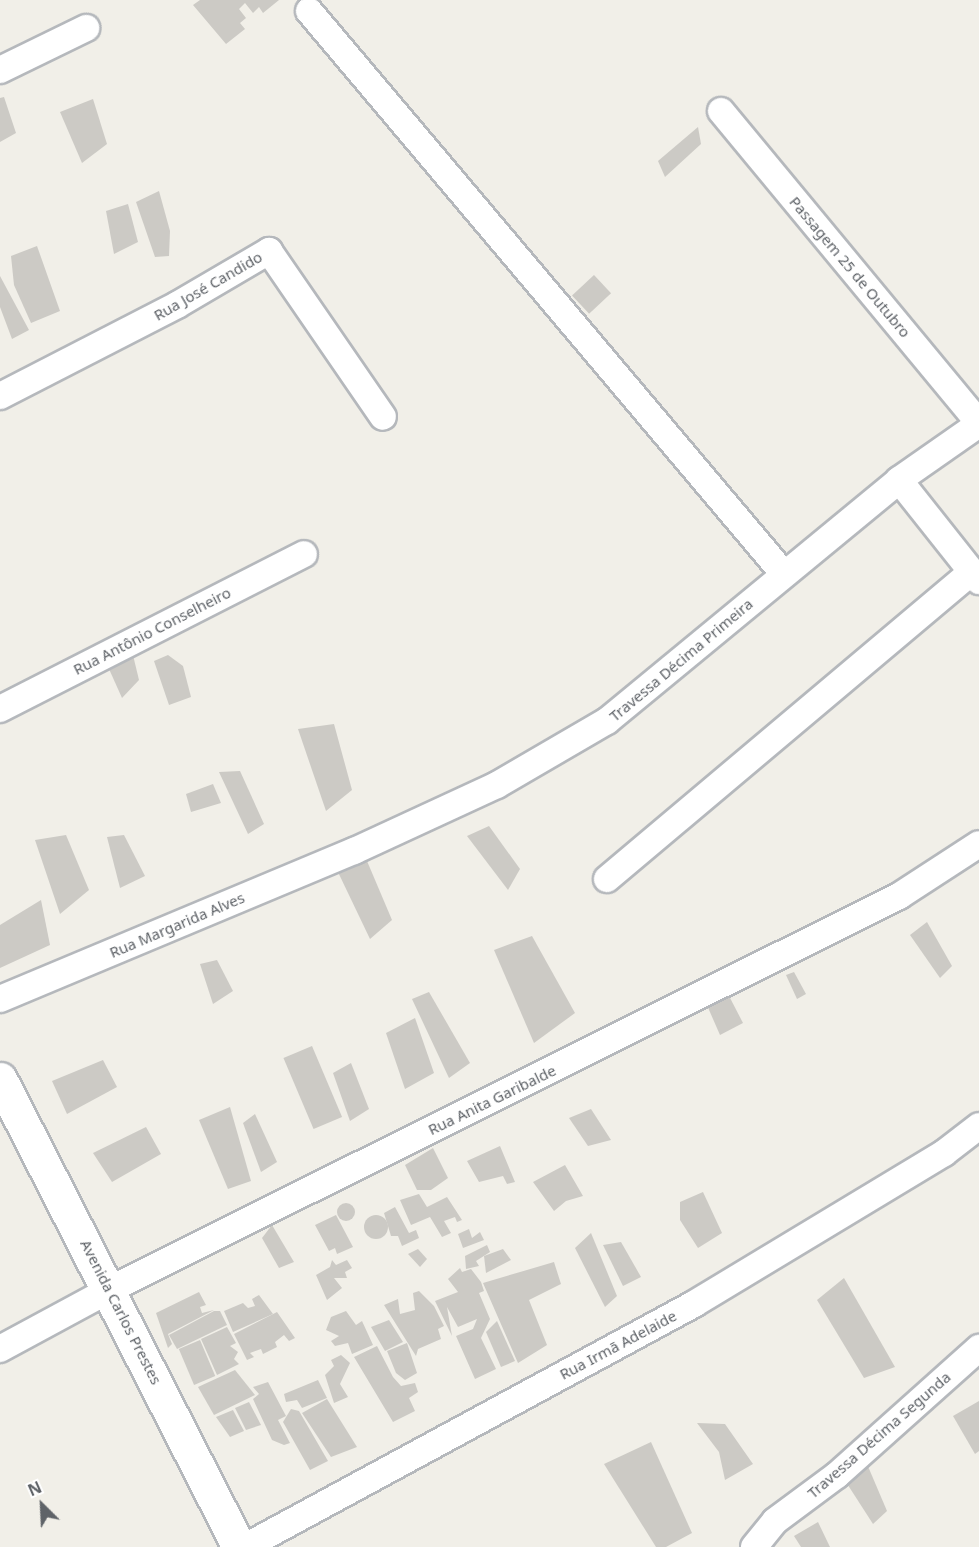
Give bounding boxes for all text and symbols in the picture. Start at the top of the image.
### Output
street label: Passagem 25 de Outubro [786,193,914,341]
street label: Rua José Candido [151,248,265,324]
street label: Rua Antônio Conselheiro [70,583,234,679]
street label: Travessa Décima Primeira [606,595,756,725]
street label: Rua Margarida Alves [107,888,247,962]
street label: Rua Anita Garibalde [425,1061,559,1139]
street label: Avenida Carlos Prestes [77,1237,165,1387]
street label: Rua Irmã Adelaide [557,1307,679,1383]
street label: Travessa Décima Segunda [804,1368,954,1502]
north arrow [12,1475,72,1535]
text: N [24,1476,45,1501]

